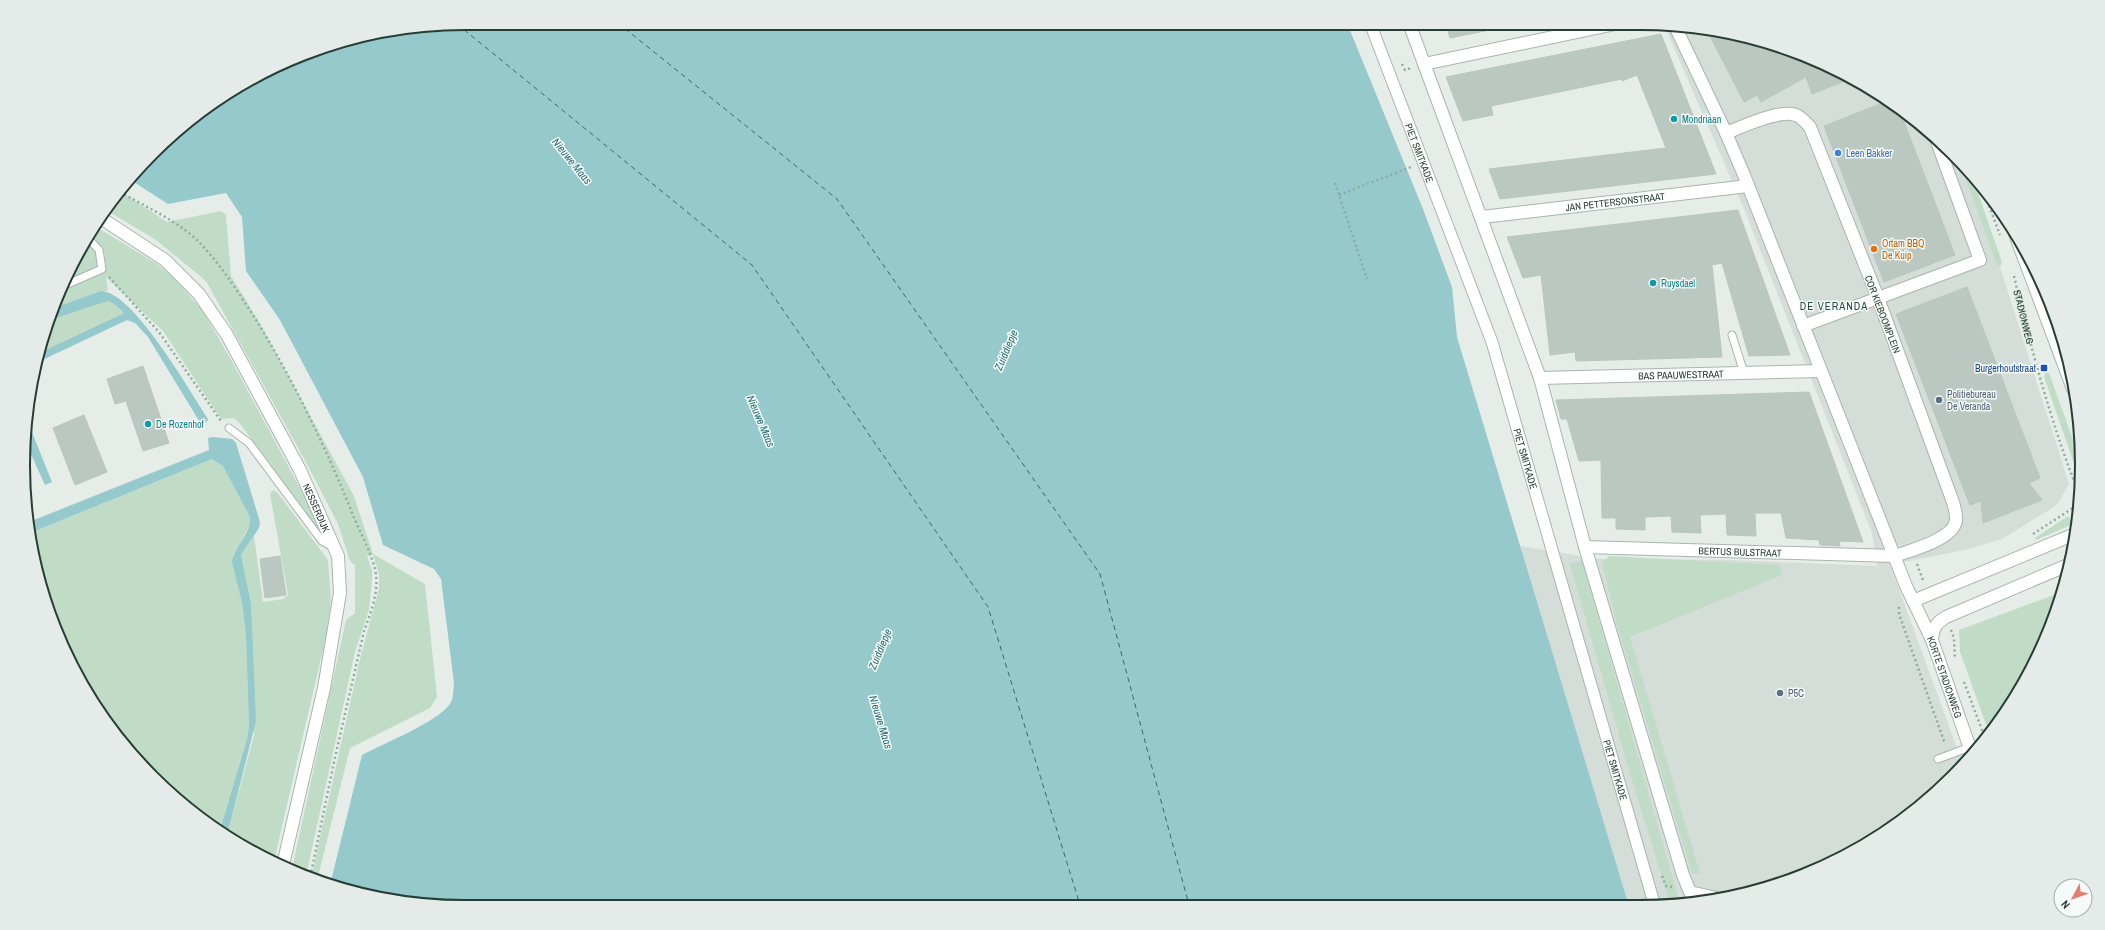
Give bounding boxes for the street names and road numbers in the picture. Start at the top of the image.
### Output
street label: PIET SMITKADE [1402,122,1436,184]
street label: JAN PETTERSONSTRAAT [1565,190,1665,214]
street label: COR KIEBOOMPLEIN [1862,273,1903,355]
street label: STADIONWEG [2010,288,2037,345]
street label: BAS PAAUWESTRAAT [1638,367,1724,383]
street label: PIET SMITKADE [1510,427,1540,491]
street label: NESSERDIJK [300,482,333,535]
street label: BERTUS BULSTRAAT [1698,544,1782,560]
street label: KORTE STADIONWEG [1924,634,1965,720]
street label: PIET SMITKADE [1600,738,1630,802]

